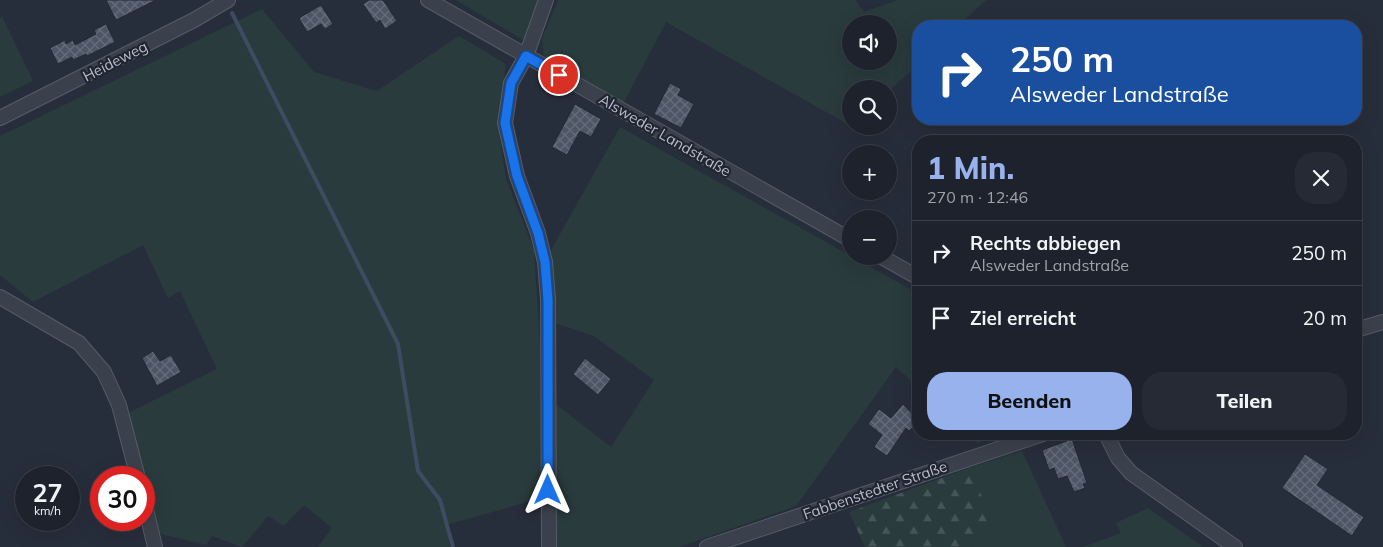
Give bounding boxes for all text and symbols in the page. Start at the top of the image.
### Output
map controls [842,15,897,265]
button: sound [842,15,897,70]
street label: Heideweg [79,37,151,85]
text: 250 m [1010,37,1114,81]
icon: right [927,40,992,105]
pin [538,54,580,96]
icon: arrive [545,61,573,89]
button: search [842,80,897,135]
text: Alsweder Landstraße [1010,80,1229,108]
street label: Alsweder Landstraße [596,89,734,181]
button: + [842,145,897,200]
text: 1 Min. [927,149,1014,187]
button: close [1295,152,1347,204]
text: 270 m · 12:46 [927,187,1028,207]
button: − [842,210,897,265]
text: Rechts abbiegen [970,231,1121,255]
icon: right [927,239,955,267]
text: 250 m [1291,241,1347,265]
text: Alsweder Landstraße [970,255,1129,275]
icon: arrive [927,304,955,332]
text: Ziel erreicht [970,306,1076,330]
text: 20 m [1303,306,1347,330]
button: Beenden [927,372,1132,430]
button: Teilen [1142,372,1347,430]
street label: Fabbenstedter Straße [800,456,950,524]
position arrow [521,463,573,515]
speed limit sign: 30 [90,466,155,531]
text: 27 [32,477,63,508]
text: km/h [34,503,61,518]

